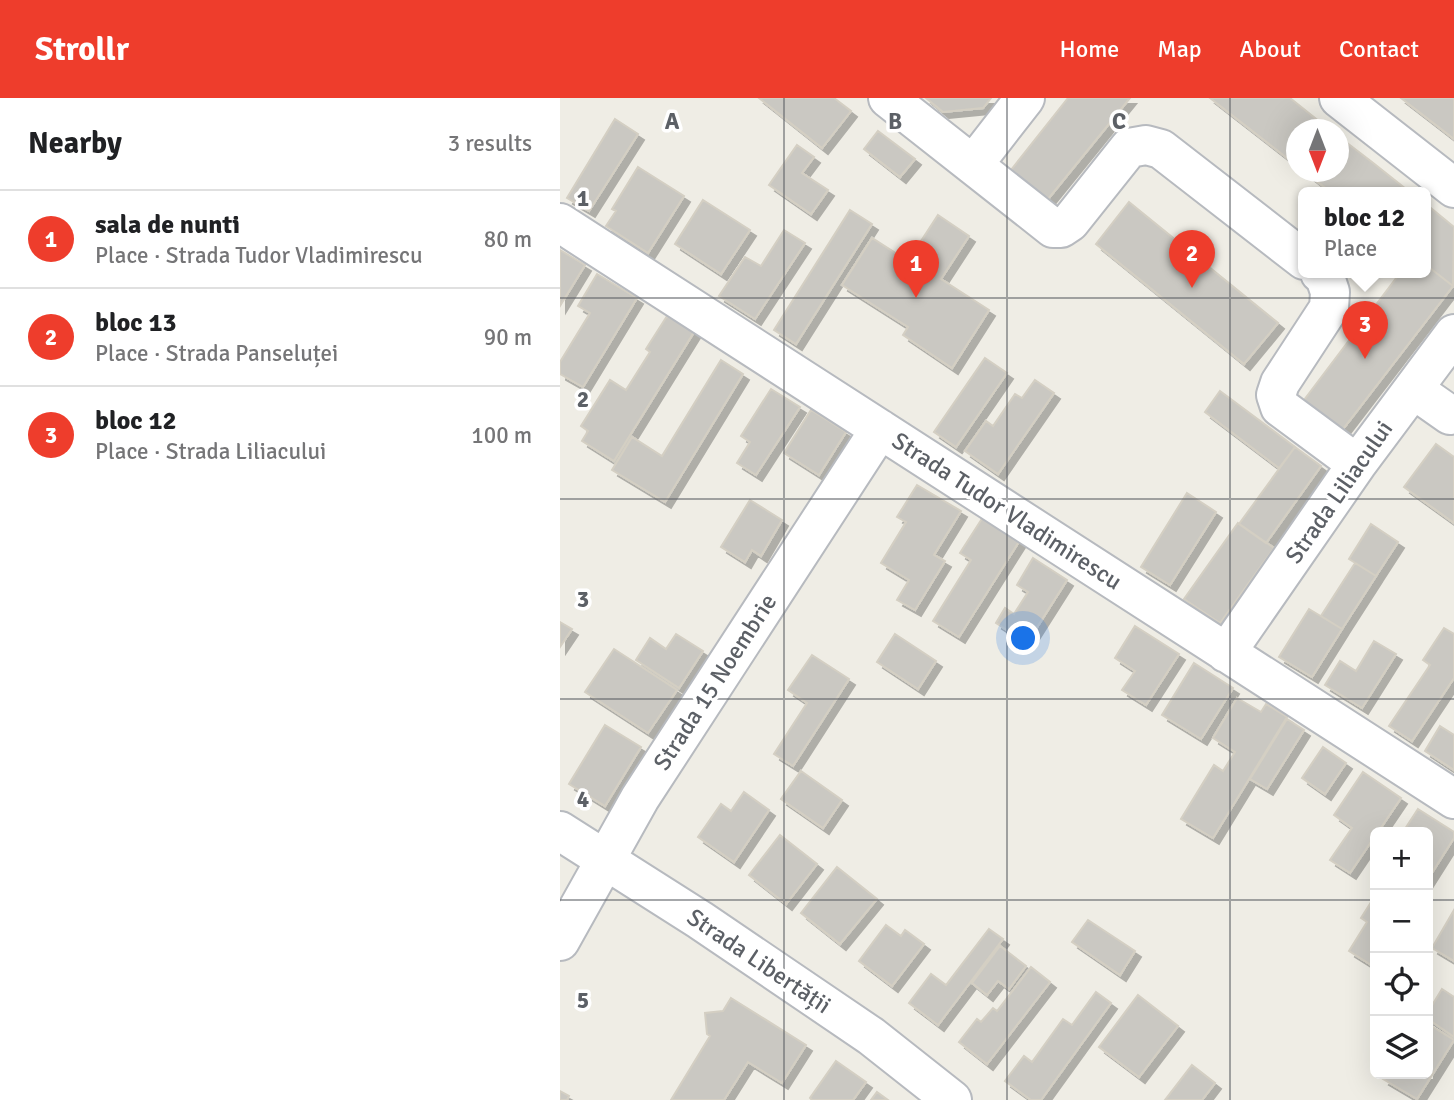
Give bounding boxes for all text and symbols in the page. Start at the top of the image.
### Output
text: Strollr [35,29,129,70]
text: Home [1059,34,1119,64]
text: Map [1157,34,1202,64]
text: About [1240,34,1301,64]
text: Contact [1339,34,1419,64]
text: A [665,107,680,136]
text: B [888,107,902,136]
text: C [1112,107,1126,136]
north arrow [1286,119,1349,182]
text: Nearby [28,125,122,162]
text: 3 results [448,129,532,158]
text: 1 [577,184,589,213]
popup [1298,187,1431,278]
text: bloc 12 [1324,202,1405,234]
text: sala de nunti [95,209,240,241]
text: 1 [45,225,57,254]
text: 80 m [484,225,532,254]
pin: 2 [1169,230,1215,288]
text: Place [1324,234,1377,263]
pin: 1 [893,240,939,298]
text: Place · Strada Tudor Vladimirescu [95,241,423,270]
pin: 3 [1342,301,1388,359]
text: bloc 13 [95,307,177,339]
text: 2 [45,323,57,352]
text: 90 m [484,323,532,352]
text: Place · Strada Panseluței [95,339,338,368]
text: 2 [577,385,589,414]
text: bloc 12 [95,405,177,437]
street label: Strada Liliacului [1279,415,1399,569]
text: 3 [45,421,57,450]
text: 100 m [471,421,532,450]
street label: Strada Tudor Vladimirescu [886,425,1128,597]
text: Place · Strada Liliacului [95,437,326,466]
text: 3 [577,585,589,614]
street label: Strada 15 Noembrie [647,588,783,776]
your location [1006,621,1040,655]
text: 4 [577,785,589,814]
map controls [1370,827,1433,1079]
button: + [1370,827,1433,890]
button: − [1370,890,1433,953]
street label: Strada Libertății [681,902,837,1020]
button: locate [1370,953,1433,1016]
text: 5 [577,986,589,1015]
button: layers [1370,1016,1433,1079]

